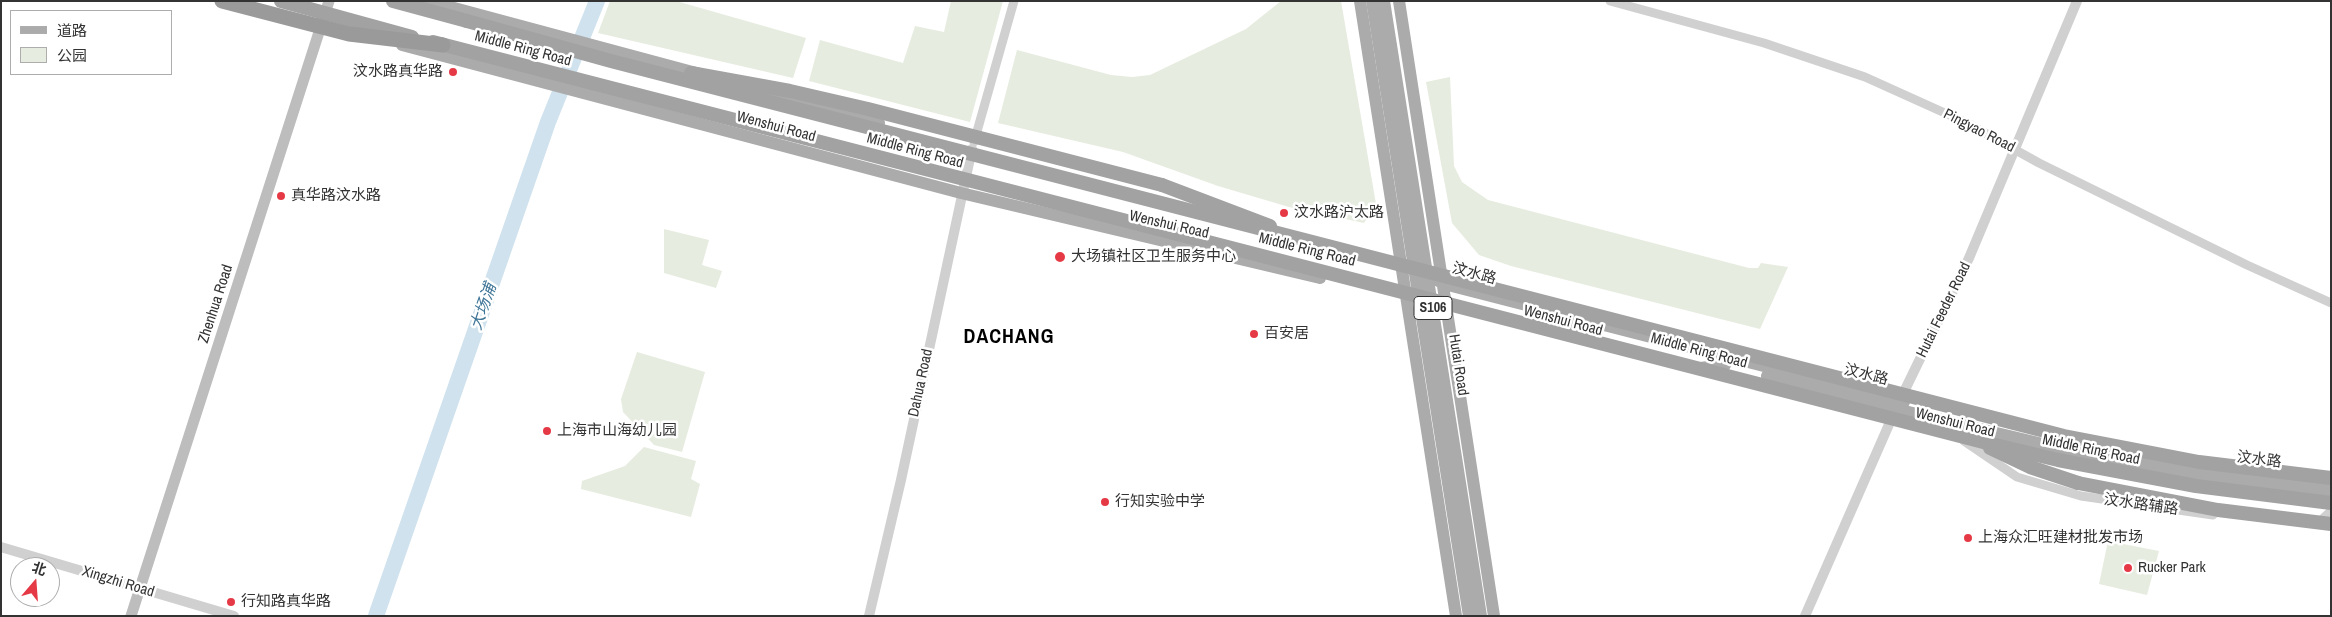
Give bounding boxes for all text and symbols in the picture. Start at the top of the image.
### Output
legend [10,10,172,75]
text: 道路 [57,20,87,41]
street label: Middle Ring Road [473,27,573,71]
text: 公园 [57,45,87,66]
place label: 汶水路真华路 [353,63,443,81]
marker: 汶水路真华路 [447,66,459,78]
street label: Pingyao Road [1940,105,2018,157]
street label: Wenshui Road [734,108,818,146]
street label: Middle Ring Road [865,129,965,173]
place label: 真华路汶水路 [291,187,381,205]
marker: 真华路汶水路 [275,190,287,202]
place label: 汶水路沪太路 [1294,204,1384,222]
street label: Wenshui Road [1127,207,1211,243]
marker: 汶水路沪太路 [1278,207,1290,219]
street label: Middle Ring Road [1257,229,1357,271]
place label: 大场镇社区卫生服务中心 [1071,248,1236,266]
marker: 大场镇社区卫生服务中心 [1053,250,1067,264]
street label: 汶水路 [1450,259,1498,289]
street label: Hutai Feeder Road [1913,259,1975,361]
street label: Zhenhua Road [195,263,237,345]
water label: 大场浦 [467,281,501,333]
road number: S106 [1414,296,1452,320]
street label: Wenshui Road [1521,302,1605,340]
place label: 百安居 [1264,325,1309,343]
district label: DACHANG [963,326,1055,350]
marker: 百安居 [1248,328,1260,340]
street label: Middle Ring Road [1649,329,1749,373]
street label: Hutai Road [1444,333,1472,397]
street label: Dahua Road [905,347,937,419]
street label: 汶水路 [1842,361,1890,389]
street label: Wenshui Road [1913,404,1997,442]
place label: 上海市山海幼儿园 [557,422,677,440]
marker: 上海市山海幼儿园 [541,425,553,437]
street label: Middle Ring Road [2041,431,2141,469]
street label: 汶水路 [2236,448,2282,472]
street label: 汶水路辅路 [2103,491,2179,519]
place label: 行知实验中学 [1115,493,1205,511]
marker: 行知实验中学 [1099,496,1111,508]
place label: 上海众汇旺建材批发市场 [1978,529,2143,547]
marker: 上海众汇旺建材批发市场 [1962,532,1974,544]
north arrow [10,557,60,607]
text: 北 [30,558,49,579]
place label: Rucker Park [2138,559,2206,577]
street label: Xingzhi Road [80,562,156,602]
marker: Rucker Park [2122,562,2134,574]
place label: 行知路真华路 [241,593,331,611]
marker: 行知路真华路 [225,596,237,608]

